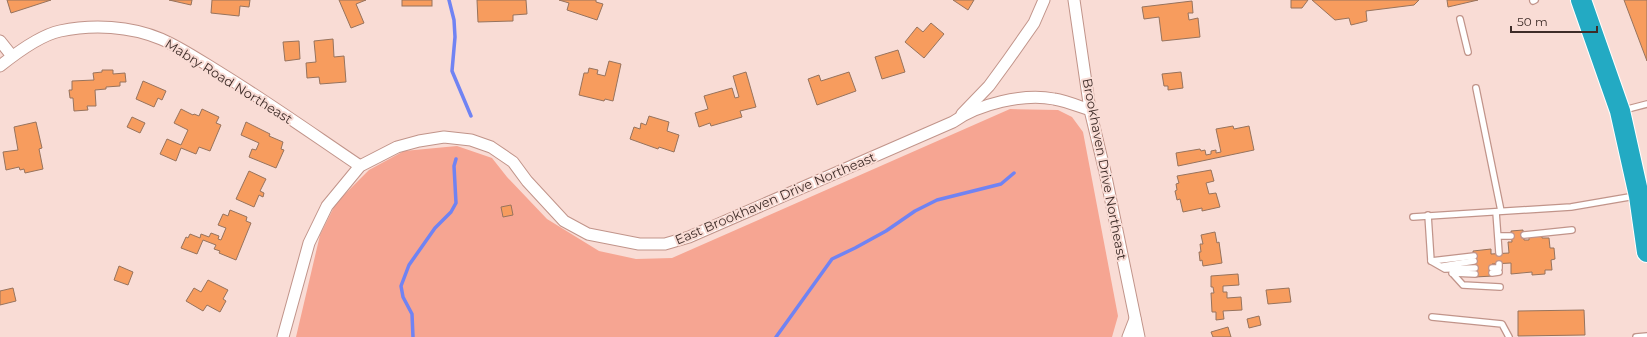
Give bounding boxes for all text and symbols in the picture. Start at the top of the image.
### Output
scale bar [1511,8,1597,34]
text: 50 m [1517,14,1548,29]
street label: Mabry Road Northeast [162,35,296,127]
street label: Brookhaven Drive Northeast [1080,77,1130,261]
street label: East Brookhaven Drive Northeast [672,148,878,248]

